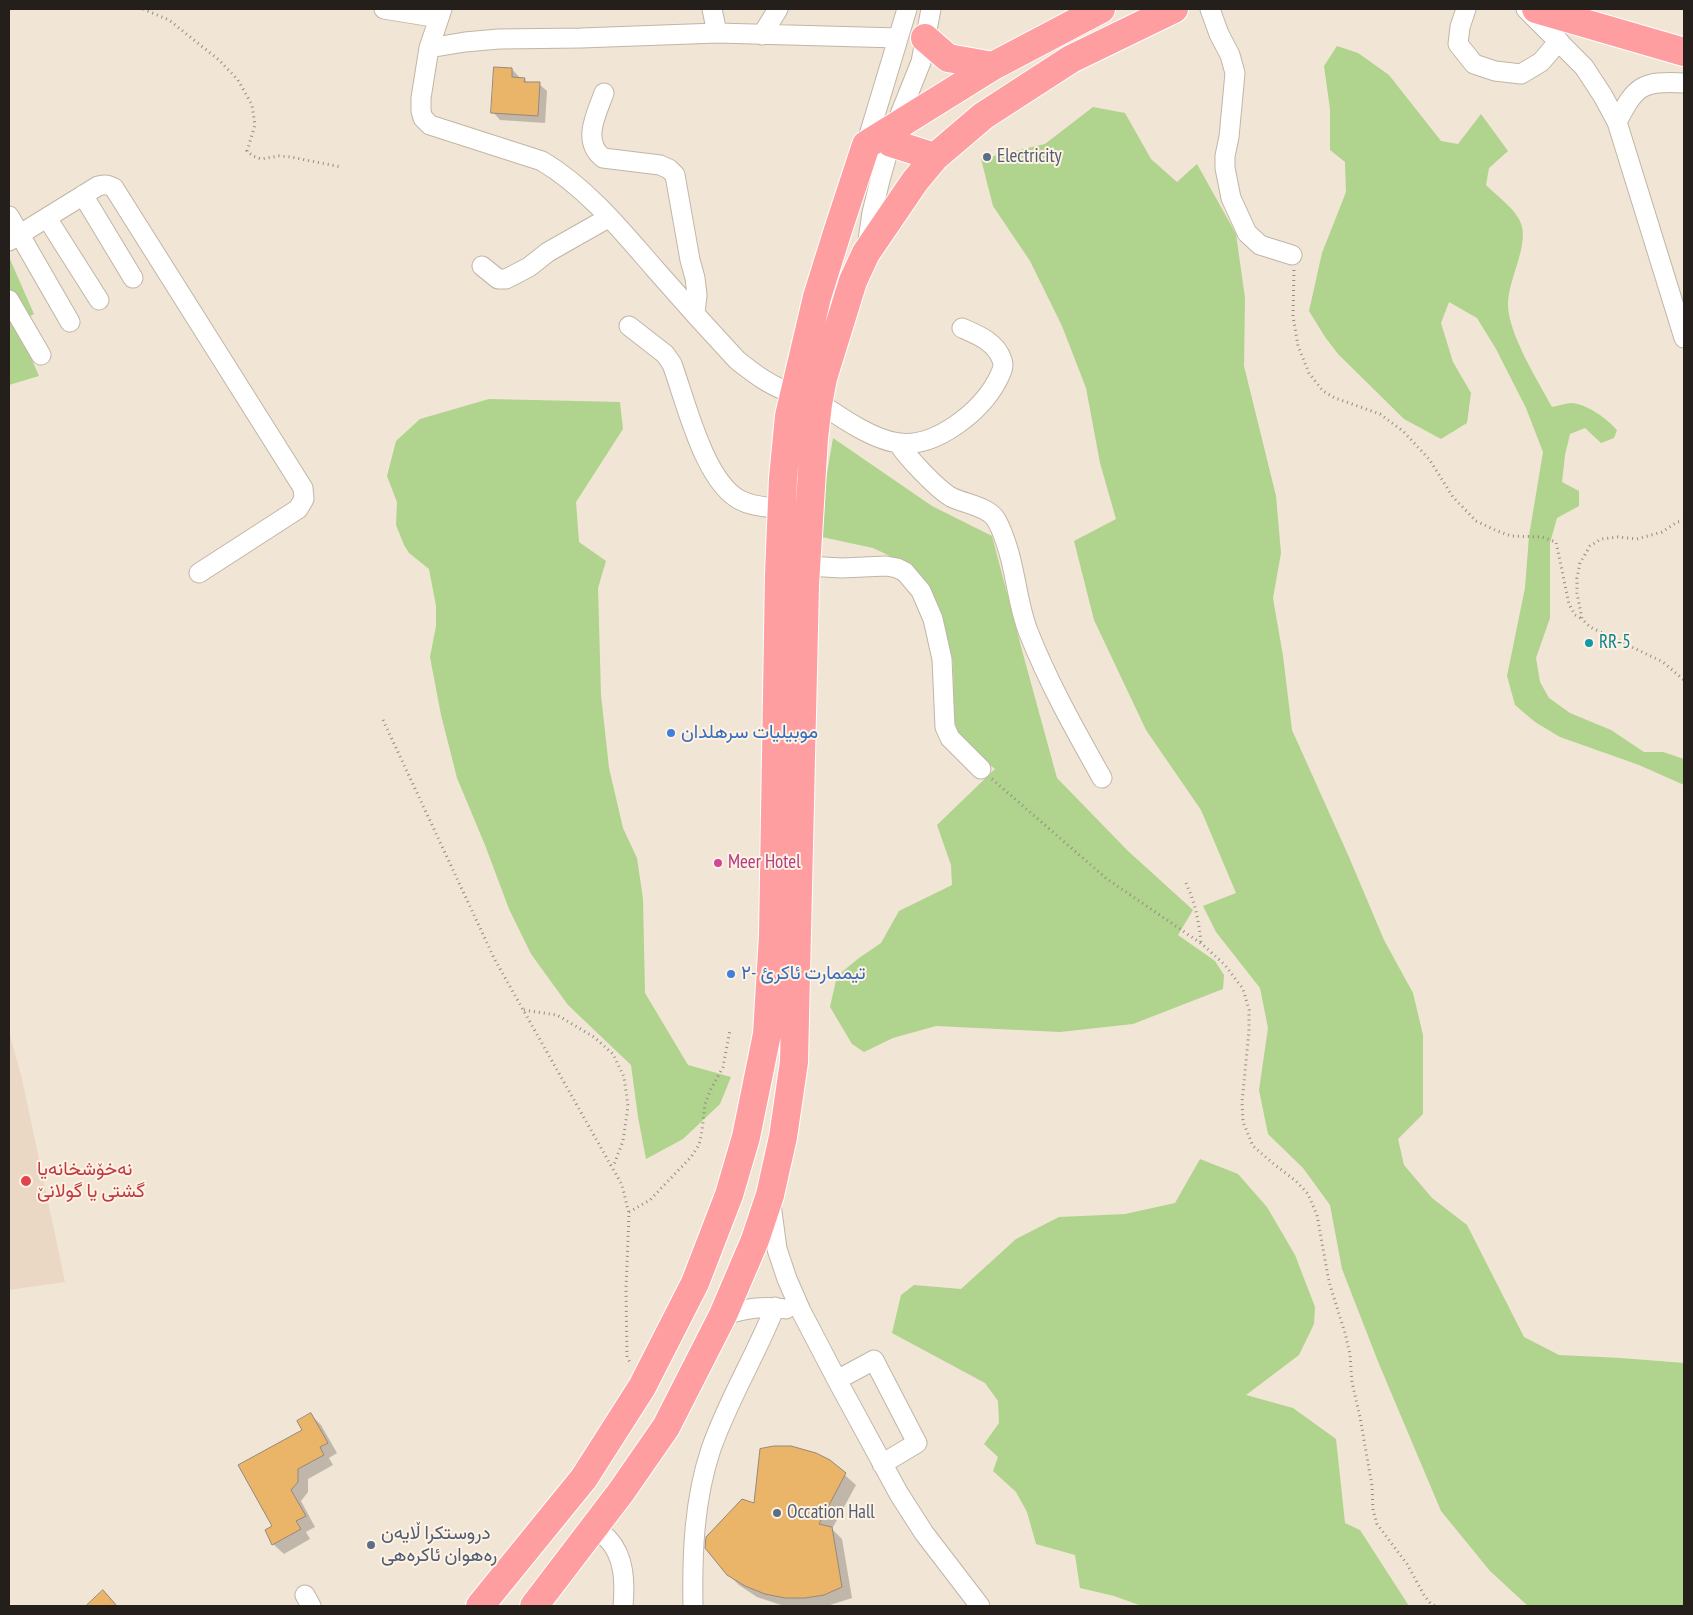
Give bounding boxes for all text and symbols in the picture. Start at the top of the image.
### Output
place label: Electricity [997,146,1062,168]
marker: Electricity [981,151,993,163]
place label: RR-5 [1599,632,1631,654]
marker: RR-5 [1583,637,1595,649]
place label: موبيليات سرهلدان [681,722,818,744]
marker: موبيليات سرهلدان [665,727,677,739]
place label: Meer Hotel [728,852,801,874]
marker: Meer Hotel [712,857,724,869]
place label: تيممارت ئاكرئ -٢ [741,963,866,985]
marker: تيممارت ئاكرئ -٢ [725,968,737,980]
place label: نەخۆشخانەیا گشتی یا گولانێ [37,1159,145,1203]
marker: نەخۆشخانەیا گشتی یا گولانێ [19,1174,33,1188]
place label: Occation Hall [787,1502,875,1524]
marker: Occation Hall [771,1507,783,1519]
place label: دروستكرا ڵایەن رەهوان ئاكرەهی [381,1523,497,1567]
marker: دروستكرا ڵایەن رەهوان ئاكرەهی [365,1539,377,1551]

